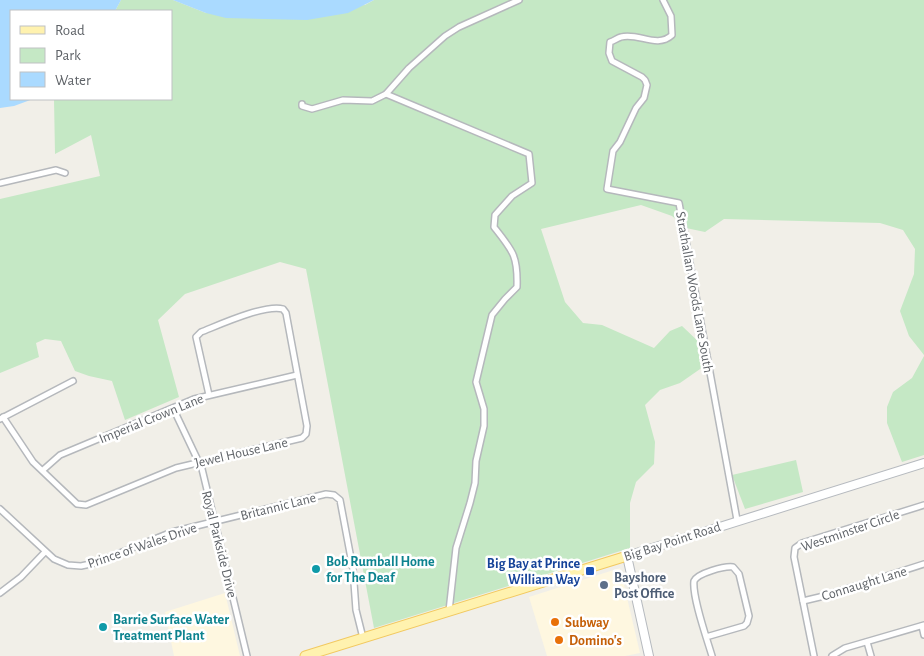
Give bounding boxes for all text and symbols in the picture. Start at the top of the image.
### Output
legend [10,10,172,100]
text: Road [55,23,85,38]
text: Park [55,48,81,63]
text: Water [55,73,91,88]
street label: Strathallan Woods Lane South [673,210,715,374]
street label: Imperial Crown Lane [97,392,206,446]
street label: Jewel House Lane [193,435,289,470]
street label: Royal Parkside Drive [199,489,239,599]
street label: Britannic Lane [239,491,317,523]
street label: Westminster Circle [799,508,901,554]
street label: Big Bay Point Road [622,520,722,564]
street label: Prince of Wales Drive [86,521,199,571]
place label: Bob Rumball Home for The Deaf [326,555,435,585]
place label: Big Bay at Prince William Way [487,557,581,587]
marker: Bob Rumball Home for The Deaf [310,563,322,575]
street label: Connaught Lane [820,564,909,604]
marker: Big Bay at Prince William Way [584,565,596,577]
place label: Bayshore Post Office [614,571,675,601]
marker: Bayshore Post Office [598,579,610,591]
place label: Barrie Surface Water Treatment Plant [113,613,229,643]
marker: Subway [549,616,561,628]
place label: Subway [565,616,610,630]
marker: Barrie Surface Water Treatment Plant [97,621,109,633]
marker: Domino's [553,634,565,646]
place label: Domino's [569,634,622,648]

